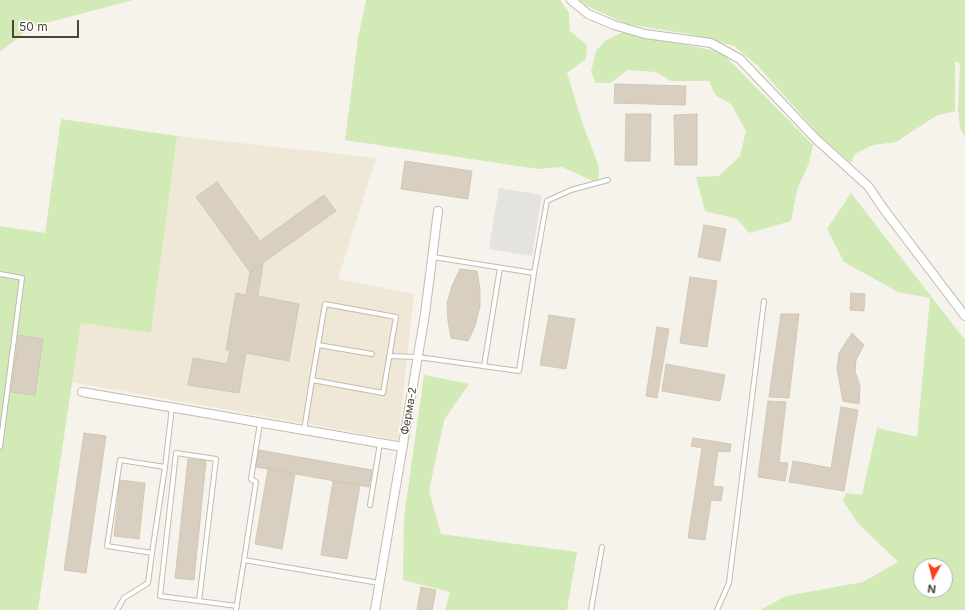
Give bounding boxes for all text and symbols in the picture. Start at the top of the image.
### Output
scale bar [14,12,81,38]
text: 50 m [19,19,48,34]
street label: Ферма-2 [398,386,420,436]
north arrow [913,558,953,598]
text: N [927,581,937,596]

